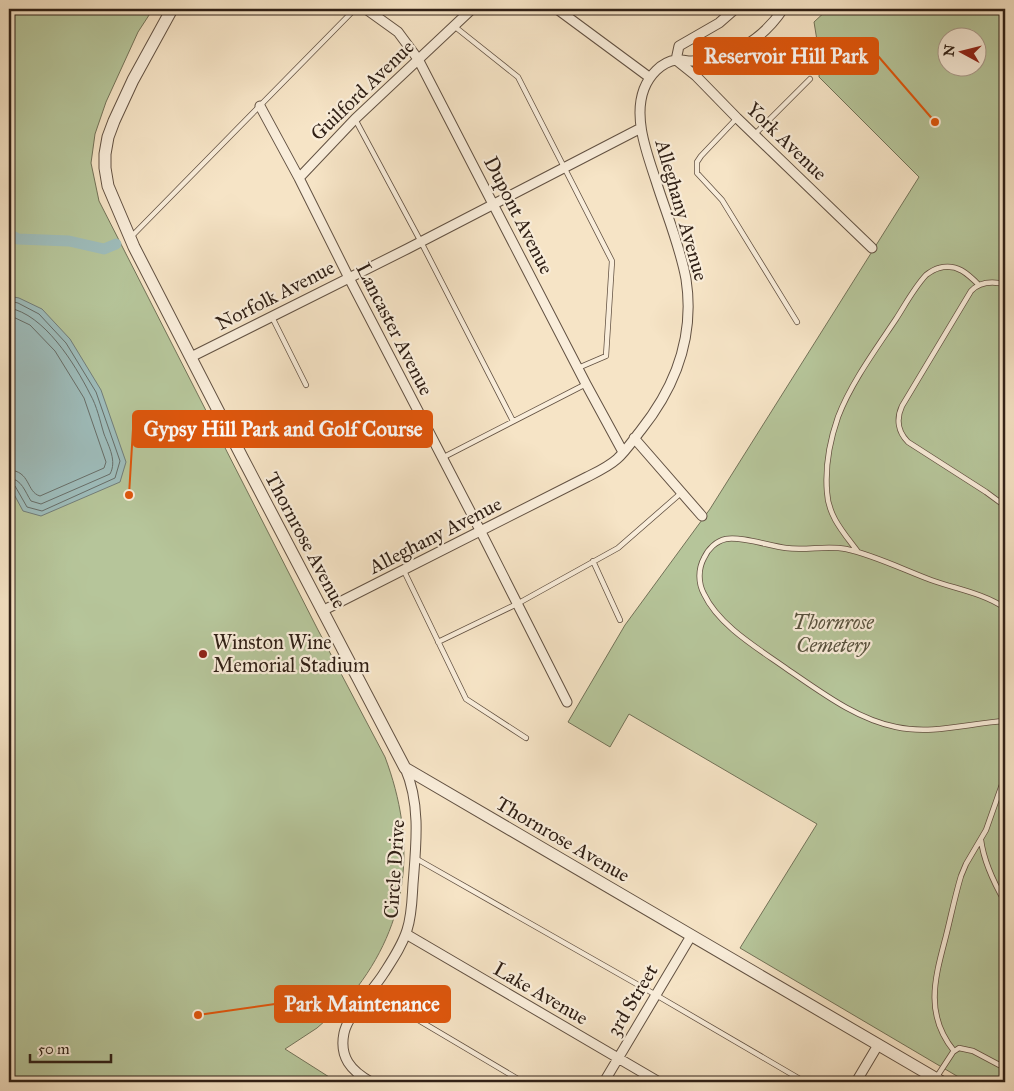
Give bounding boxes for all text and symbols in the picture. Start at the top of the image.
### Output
north arrow [936,28,986,78]
street label: Guilford Avenue [305,35,419,145]
callout: Reservoir Hill Park [694,38,878,74]
text: Reservoir Hill Park [704,43,870,69]
text: N [940,43,959,57]
street label: York Avenue [742,97,832,185]
street label: Alleghany Avenue [649,136,714,284]
street label: Dupont Avenue [479,152,559,278]
street label: Norfolk Avenue [212,255,338,335]
street label: Lancaster Avenue [351,259,439,399]
callout: Gypsy Hill Park and Golf Course [133,411,432,447]
text: Gypsy Hill Park and Golf Course [143,416,423,442]
street label: Thornrose Avenue [260,468,352,612]
street label: Alleghany Avenue [364,491,506,580]
park label: Thornrose Cemetery [792,610,874,657]
place label: Winston Wine Memorial Stadium [213,630,370,677]
marker: Winston Wine Memorial Stadium [197,648,209,660]
street label: Thornrose Avenue [492,791,634,887]
street label: Circle Drive [379,819,409,919]
street label: Lake Avenue [490,956,592,1030]
street label: 3rd Street [601,960,663,1040]
callout: Park Maintenance [275,986,450,1022]
text: Park Maintenance [284,991,440,1017]
scale bar [30,1031,111,1063]
text: 50 m [38,1040,70,1058]

